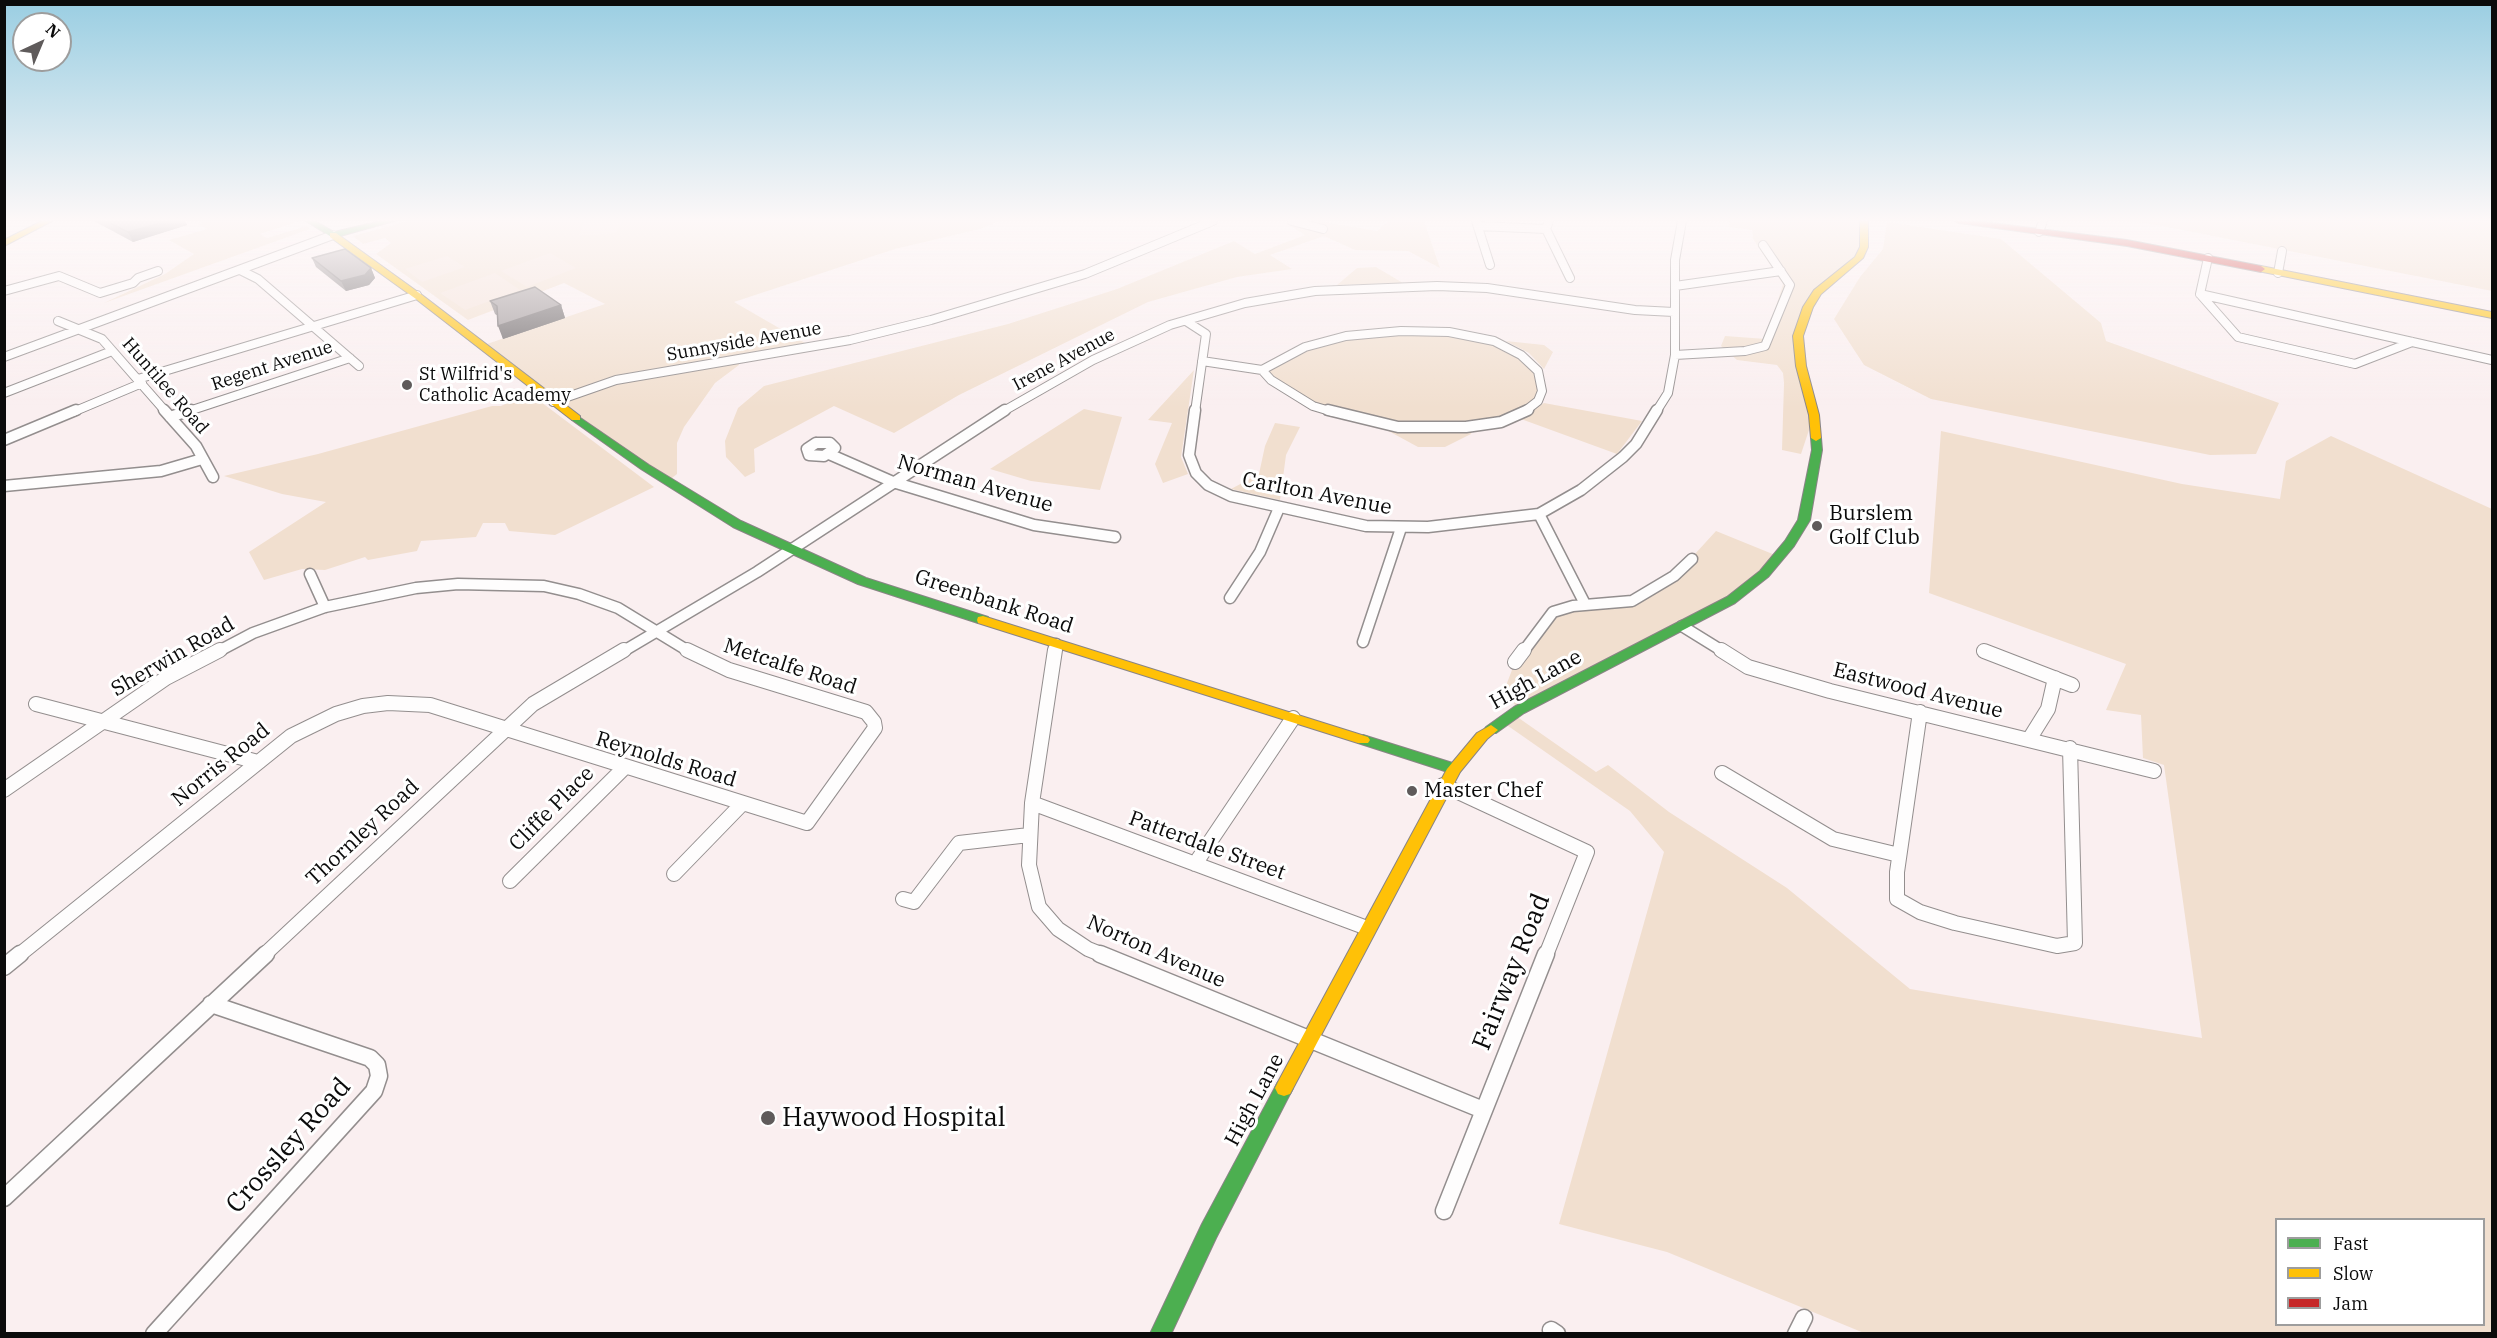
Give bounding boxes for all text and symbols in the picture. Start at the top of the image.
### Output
north arrow [12,12,72,72]
text: N [42,19,65,42]
street label: Sunnyside Avenue [665,318,823,366]
street label: Irene Avenue [1009,324,1119,396]
street label: Huntilee Road [117,333,213,439]
street label: Regent Avenue [209,336,335,396]
place label: St Wilfrid's Catholic Academy [419,364,571,406]
marker: St Wilfrid's Catholic Academy [400,378,414,392]
street label: Norman Avenue [894,450,1056,518]
street label: Carlton Avenue [1240,467,1394,521]
place label: Burslem Golf Club [1829,501,1920,551]
marker: Burslem Golf Club [1810,519,1824,533]
street label: Greenbank Road [912,564,1076,640]
street label: Sherwin Road [107,612,239,702]
street label: Metcalfe Road [720,634,860,700]
street label: High Lane [1486,644,1586,716]
street label: Eastwood Avenue [1830,658,2006,724]
street label: Norris Road [167,718,275,812]
street label: Reynolds Road [593,727,739,793]
street label: Cliffe Place [504,761,600,857]
street label: Thornley Road [301,774,425,892]
place label: Master Chef [1424,778,1542,804]
marker: Master Chef [1405,784,1419,798]
street label: Patterdale Street [1125,806,1289,886]
street label: Fairway Road [1466,889,1558,1055]
street label: Norton Avenue [1083,910,1229,994]
street label: High Lane [1220,1049,1290,1151]
street label: Crossley Road [220,1072,358,1220]
place label: Haywood Hospital [782,1102,1006,1134]
marker: Haywood Hospital [759,1109,777,1127]
legend [2275,1218,2485,1326]
text: Fast [2333,1232,2368,1255]
text: Slow [2333,1262,2373,1285]
text: Jam [2333,1292,2368,1315]

